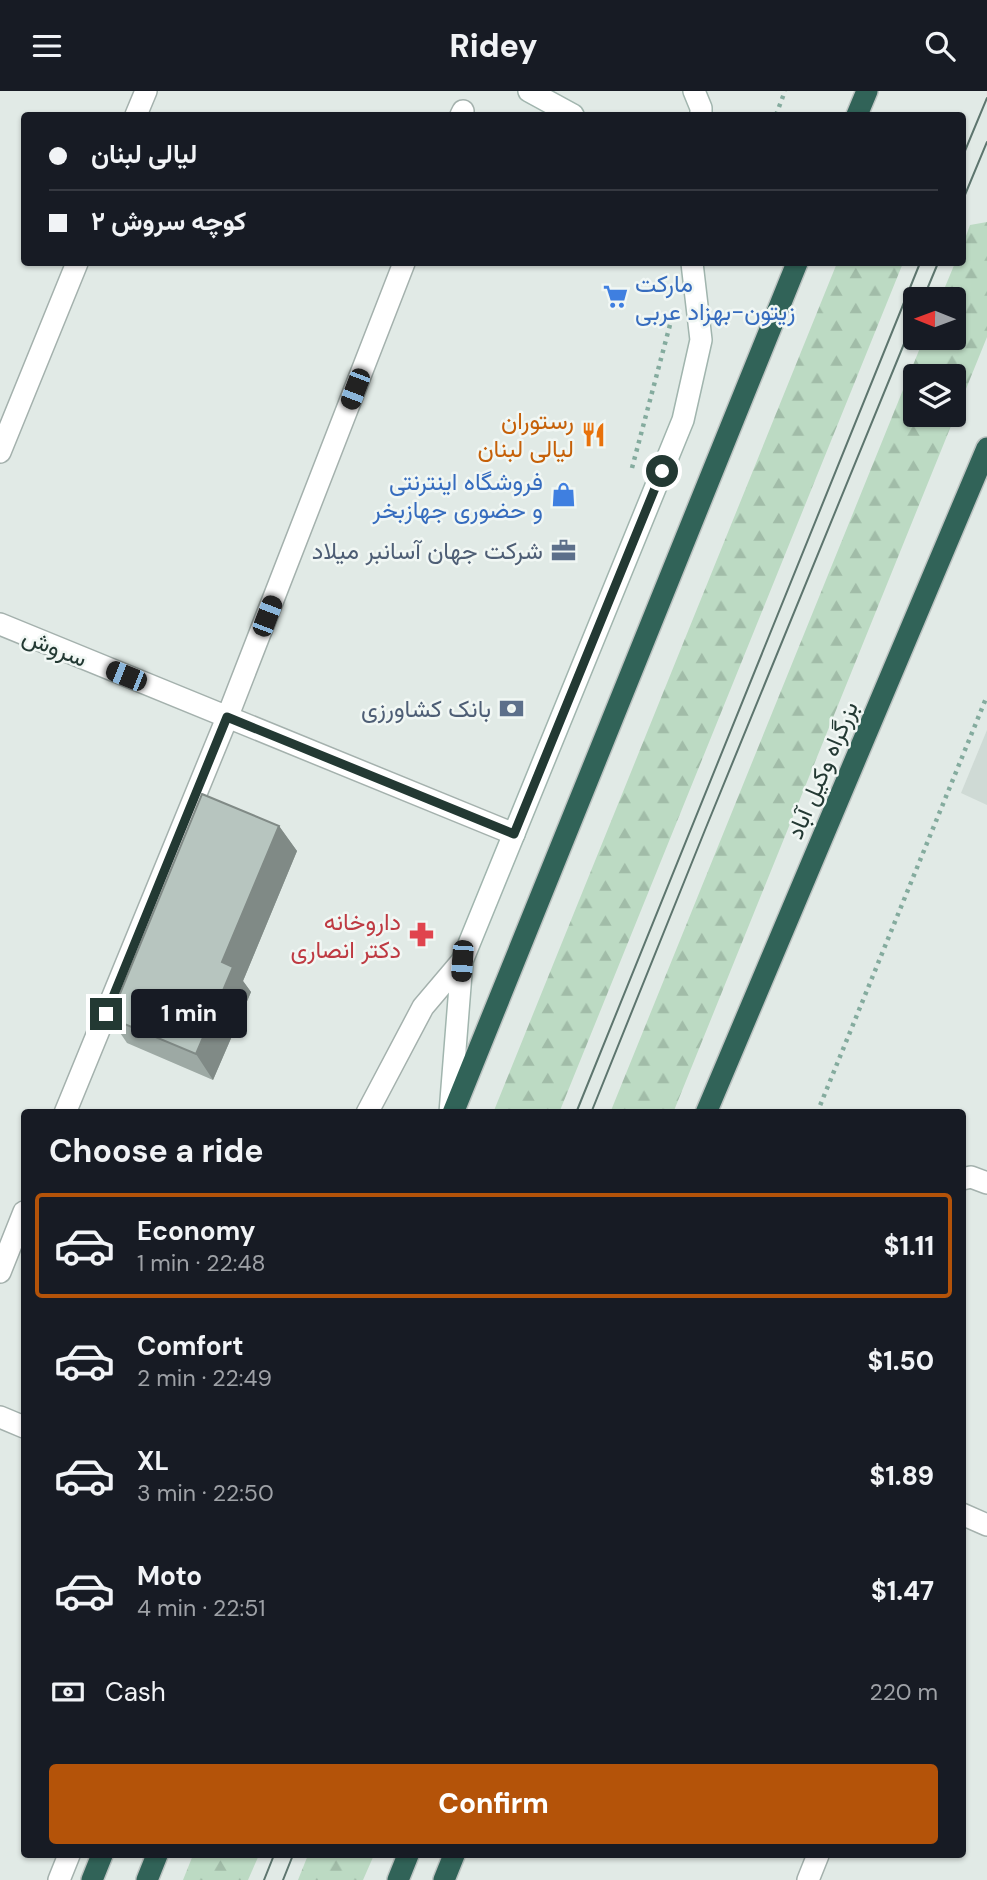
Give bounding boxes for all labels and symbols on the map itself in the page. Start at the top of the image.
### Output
place label: مارکت زیتون-بهزاد عربی [635,268,795,327]
supermarket icon: مارکت زیتون-بهزاد عربی [601,283,629,311]
north arrow [903,287,966,350]
car [338,366,373,412]
place label: رستوران لیالی لبنان [477,405,574,464]
restaurant icon: رستوران لیالی لبنان [580,420,608,448]
route start [646,455,678,487]
place label: فروشگاه اینترنتی و حضوری جهازبخر [371,466,543,525]
shop icon: فروشگاه اینترنتی و حضوری جهازبخر [549,481,577,509]
place label: شرکت جهان آسانبر میلاد [312,535,543,566]
office icon: شرکت جهان آسانبر میلاد [549,536,577,564]
car [250,593,285,639]
street label: سروش [18,620,92,674]
car [103,658,150,694]
place label: بانک کشاورزی [361,693,491,724]
bank icon: بانک کشاورزی [497,694,525,722]
street label: بزرگراه وکیل آباد [779,696,865,844]
place label: داروخانه دکتر انصاری [290,906,401,965]
pharmacy icon: داروخانه دکتر انصاری [407,921,435,949]
car [451,939,474,983]
callout: 1 min [130,989,246,1039]
route end [90,998,122,1030]

